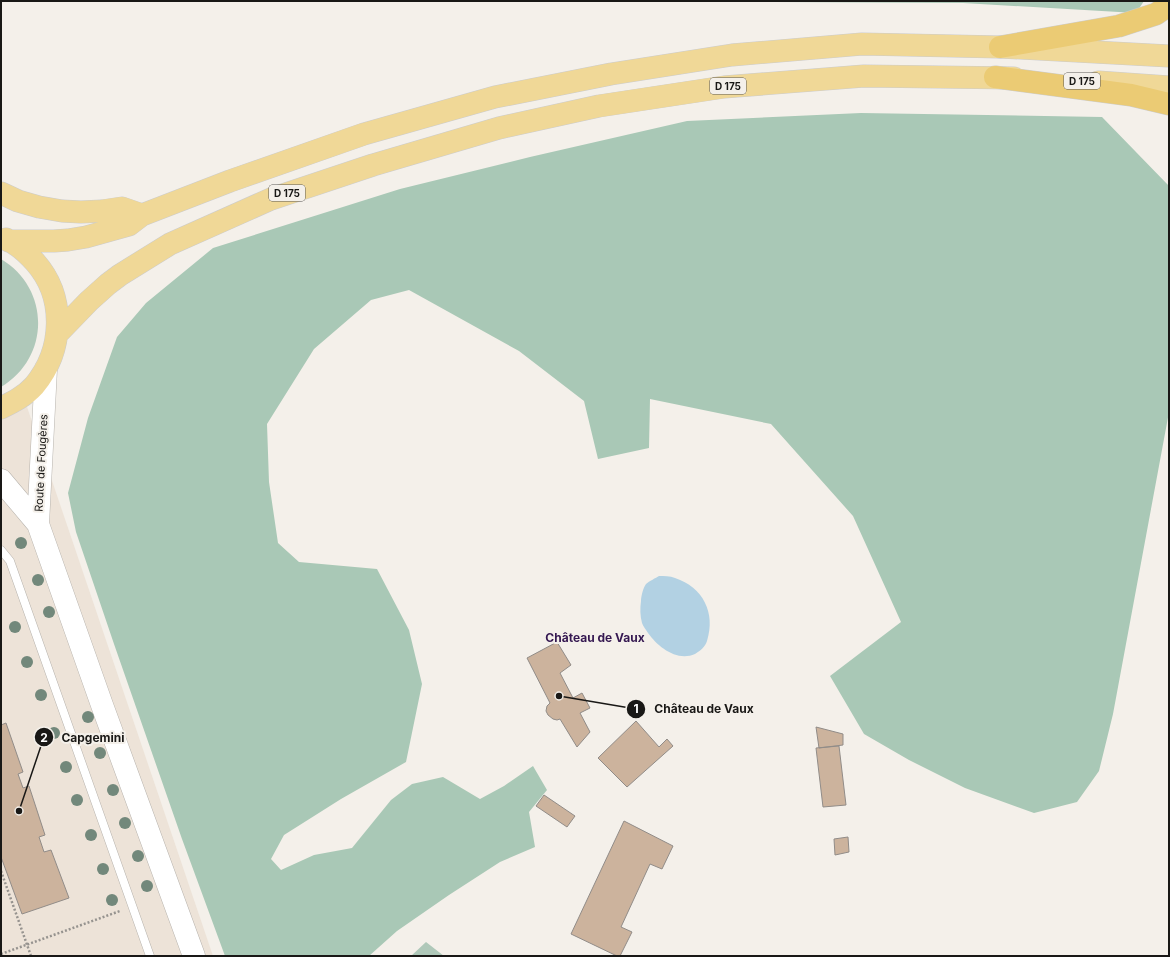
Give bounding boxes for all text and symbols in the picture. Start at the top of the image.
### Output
road number: D 175 [1064,73,1100,89]
road number: D 175 [710,78,746,94]
road number: D 175 [269,185,305,201]
street label: Route de Fougères [31,414,51,512]
district label: Château de Vaux [545,630,645,645]
callout: Château de Vaux [626,697,762,721]
text: 1 [633,701,639,716]
text: Château de Vaux [654,701,754,716]
callout: Capgemini [34,725,133,749]
text: 2 [40,730,48,745]
text: Capgemini [61,730,125,745]

